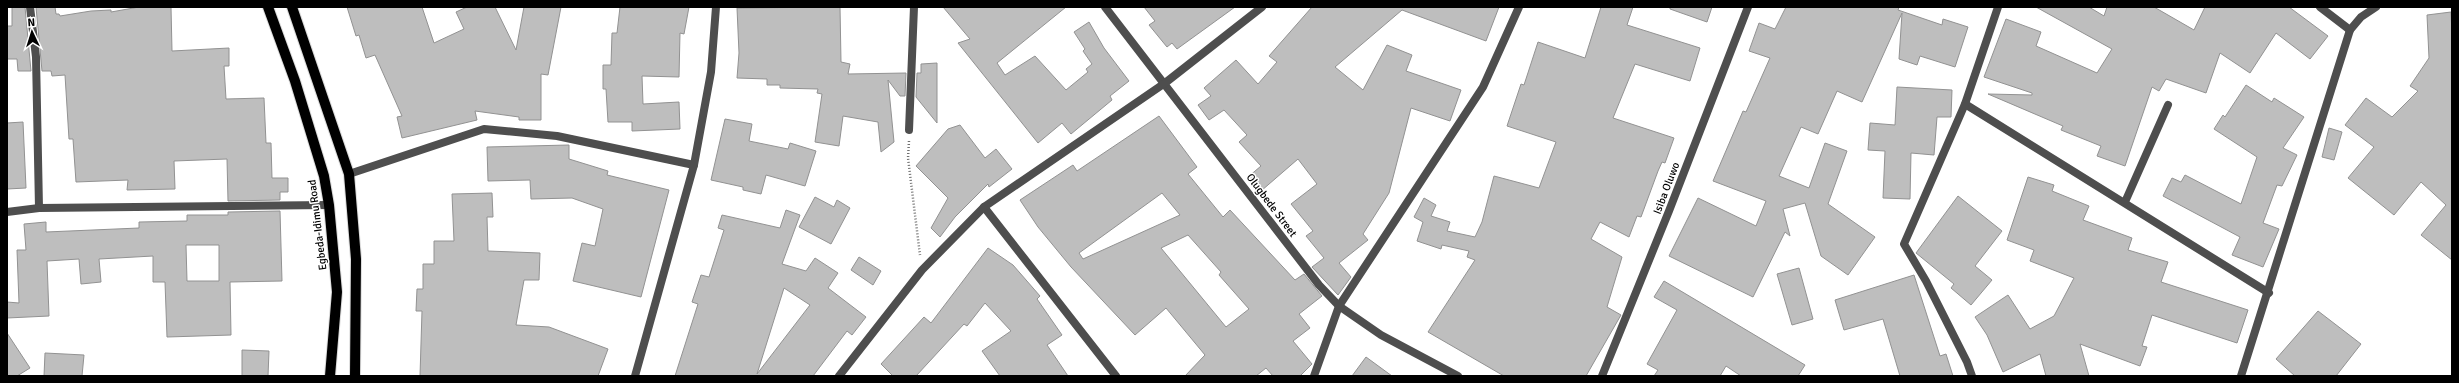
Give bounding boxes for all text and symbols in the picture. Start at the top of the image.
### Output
north arrow [12,12,52,52]
text: N [27,16,36,29]
street label: Isiba Oluwo [1651,160,1682,216]
street label: Olugbede Street [1244,171,1300,240]
street label: Egbeda-Idimu Road [305,179,330,271]

